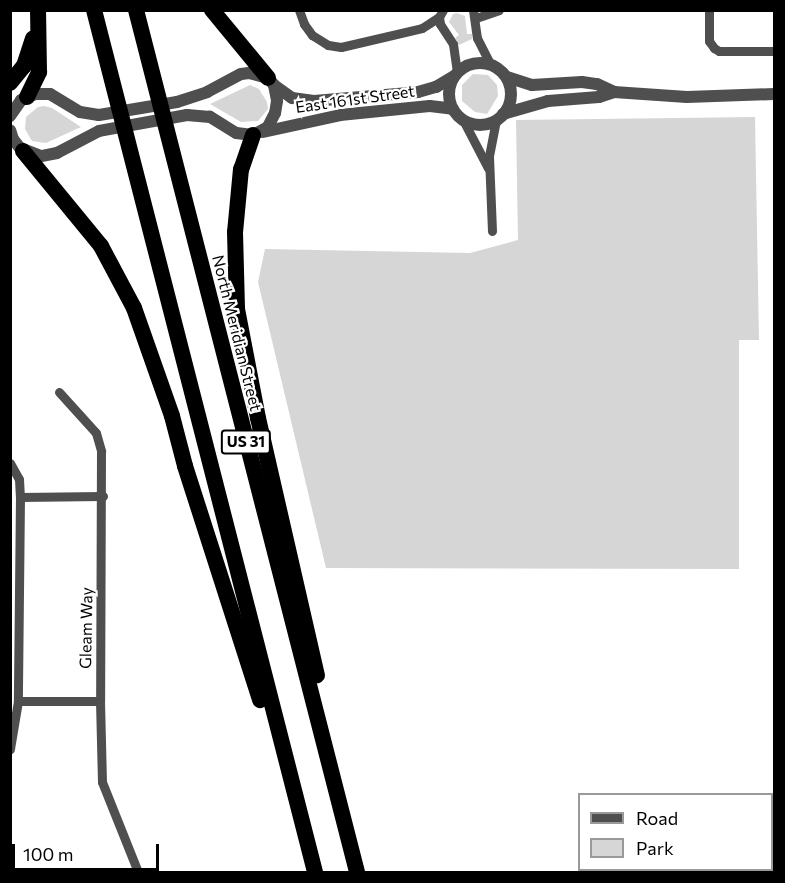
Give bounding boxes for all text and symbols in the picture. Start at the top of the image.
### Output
street label: East 161st Street [294,81,416,117]
street label: North Meridian Street [208,253,266,413]
road number: US 31 [220,430,272,454]
street label: Gleam Way [76,587,96,669]
legend [578,793,773,871]
text: Road [636,807,678,829]
scale bar [15,832,162,870]
text: Park [636,837,674,859]
text: 100 m [23,843,73,865]

